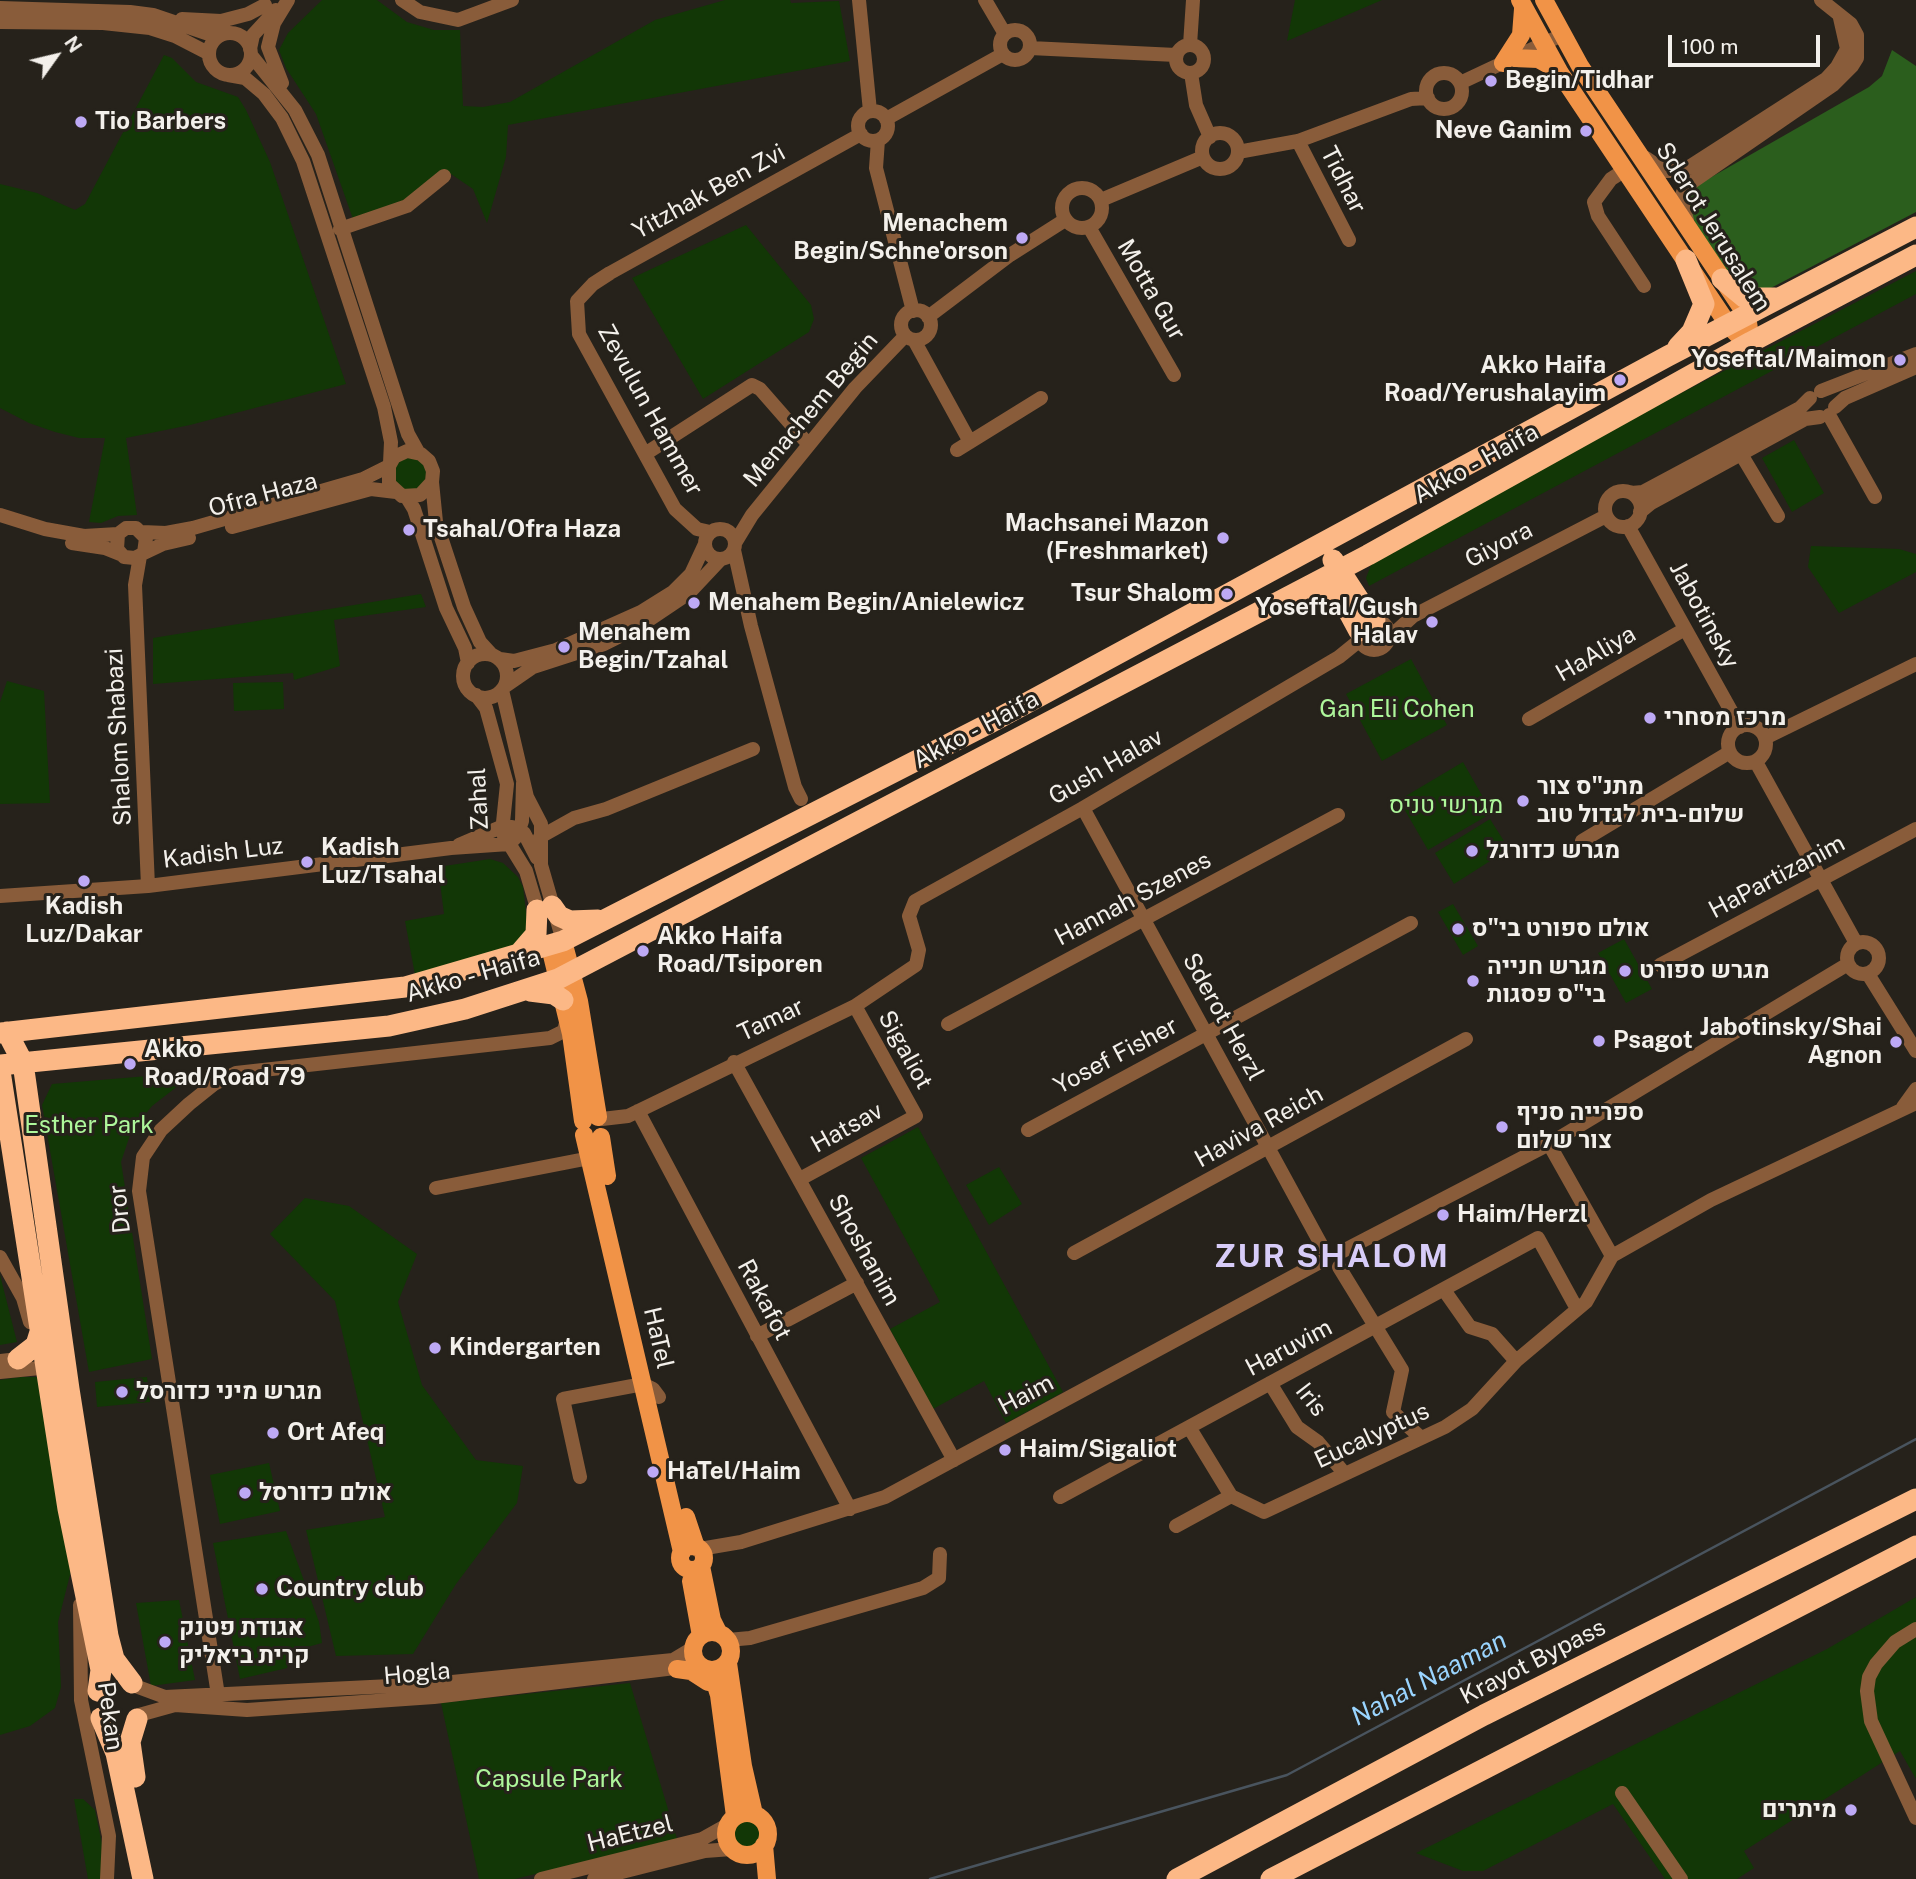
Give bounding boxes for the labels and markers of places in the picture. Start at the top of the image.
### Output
place label: Begin/Tidhar [1505,67,1654,95]
marker: Begin/Tidhar [1483,73,1499,89]
place label: Tio Barbers [95,108,226,136]
marker: Tio Barbers [73,114,89,130]
place label: Neve Ganim [1435,117,1572,145]
marker: Neve Ganim [1578,123,1594,139]
place label: Menachem Begin/Schne'orson [793,210,1008,266]
marker: Menachem Begin/Schne'orson [1014,230,1030,246]
place label: Yoseftal/Maimon [1691,346,1886,374]
place label: Akko Haifa Road/Yerushalayim [1384,352,1606,408]
marker: Yoseftal/Maimon [1892,352,1908,368]
marker: Akko Haifa Road/Yerushalayim [1612,372,1628,388]
place label: Machsanei Mazon (Freshmarket) [1005,510,1209,566]
place label: Tsahal/Ofra Haza [423,516,621,544]
marker: Tsahal/Ofra Haza [401,522,417,538]
marker: Machsanei Mazon (Freshmarket) [1215,530,1231,546]
place label: Tsur Shalom [1071,580,1213,608]
marker: Tsur Shalom [1219,586,1235,602]
place label: Menahem Begin/Anielewicz [708,589,1024,617]
place label: Yoseftal/Gush Halav [1255,594,1418,650]
marker: Menahem Begin/Anielewicz [686,595,702,611]
marker: Yoseftal/Gush Halav [1424,614,1440,630]
place label: Menahem Begin/Tzahal [578,619,728,675]
marker: Menahem Begin/Tzahal [556,639,572,655]
place label: מרכז מסחרי [1664,704,1786,732]
marker: מרכז מסחרי [1642,710,1658,726]
place label: מתנ"ס צור שלום-בית לגדול טוב [1537,773,1744,829]
marker: מתנ"ס צור שלום-בית לגדול טוב [1515,793,1531,809]
place label: Kadish Luz/Tsahal [321,834,445,890]
place label: מגרש כדורגל [1486,837,1620,865]
marker: מגרש כדורגל [1464,843,1480,859]
marker: Kadish Luz/Tsahal [299,854,315,870]
marker: Kadish Luz/Dakar [76,873,92,889]
place label: Kadish Luz/Dakar [25,893,143,949]
place label: אולם ספורט בי"ס [1472,915,1650,943]
marker: אולם ספורט בי"ס [1450,921,1466,937]
place label: Akko Haifa Road/Tsiporen [657,923,823,979]
marker: Akko Haifa Road/Tsiporen [635,943,651,959]
place label: מגרש חנייה בי"ס פסגות [1487,953,1607,1009]
place label: מגרש ספורט [1639,957,1770,985]
marker: מגרש ספורט [1617,963,1633,979]
marker: מגרש חנייה בי"ס פסגות [1465,973,1481,989]
place label: Jabotinsky/Shai Agnon [1700,1014,1882,1070]
place label: Psagot [1613,1027,1693,1055]
marker: Psagot [1591,1033,1607,1049]
marker: Jabotinsky/Shai Agnon [1888,1034,1904,1050]
place label: Akko Road/Road 79 [144,1036,306,1092]
marker: Akko Road/Road 79 [122,1056,138,1072]
place label: ספרייה סניף צור שלום [1516,1099,1644,1155]
marker: ספרייה סניף צור שלום [1494,1119,1510,1135]
place label: Haim/Herzl [1457,1201,1588,1229]
marker: Haim/Herzl [1435,1207,1451,1223]
place label: Kindergarten [449,1334,601,1362]
marker: Kindergarten [427,1340,443,1356]
place label: מגרש מיני כדורסל [136,1378,322,1406]
marker: מגרש מיני כדורסל [114,1384,130,1400]
place label: Ort Afeq [287,1419,384,1447]
marker: Ort Afeq [265,1425,281,1441]
place label: Haim/Sigaliot [1019,1436,1177,1464]
marker: Haim/Sigaliot [997,1442,1013,1458]
place label: HaTel/Haim [667,1458,801,1486]
marker: HaTel/Haim [645,1464,661,1480]
place label: אולם כדורסל [259,1479,392,1507]
marker: אולם כדורסל [237,1485,253,1501]
place label: Country club [276,1575,424,1603]
marker: Country club [254,1581,270,1597]
place label: אגודת פטנק קרית ביאליק [179,1614,310,1670]
marker: אגודת פטנק קרית ביאליק [157,1634,173,1650]
place label: מיתרים [1762,1796,1837,1824]
marker: מיתרים [1843,1802,1859,1818]

